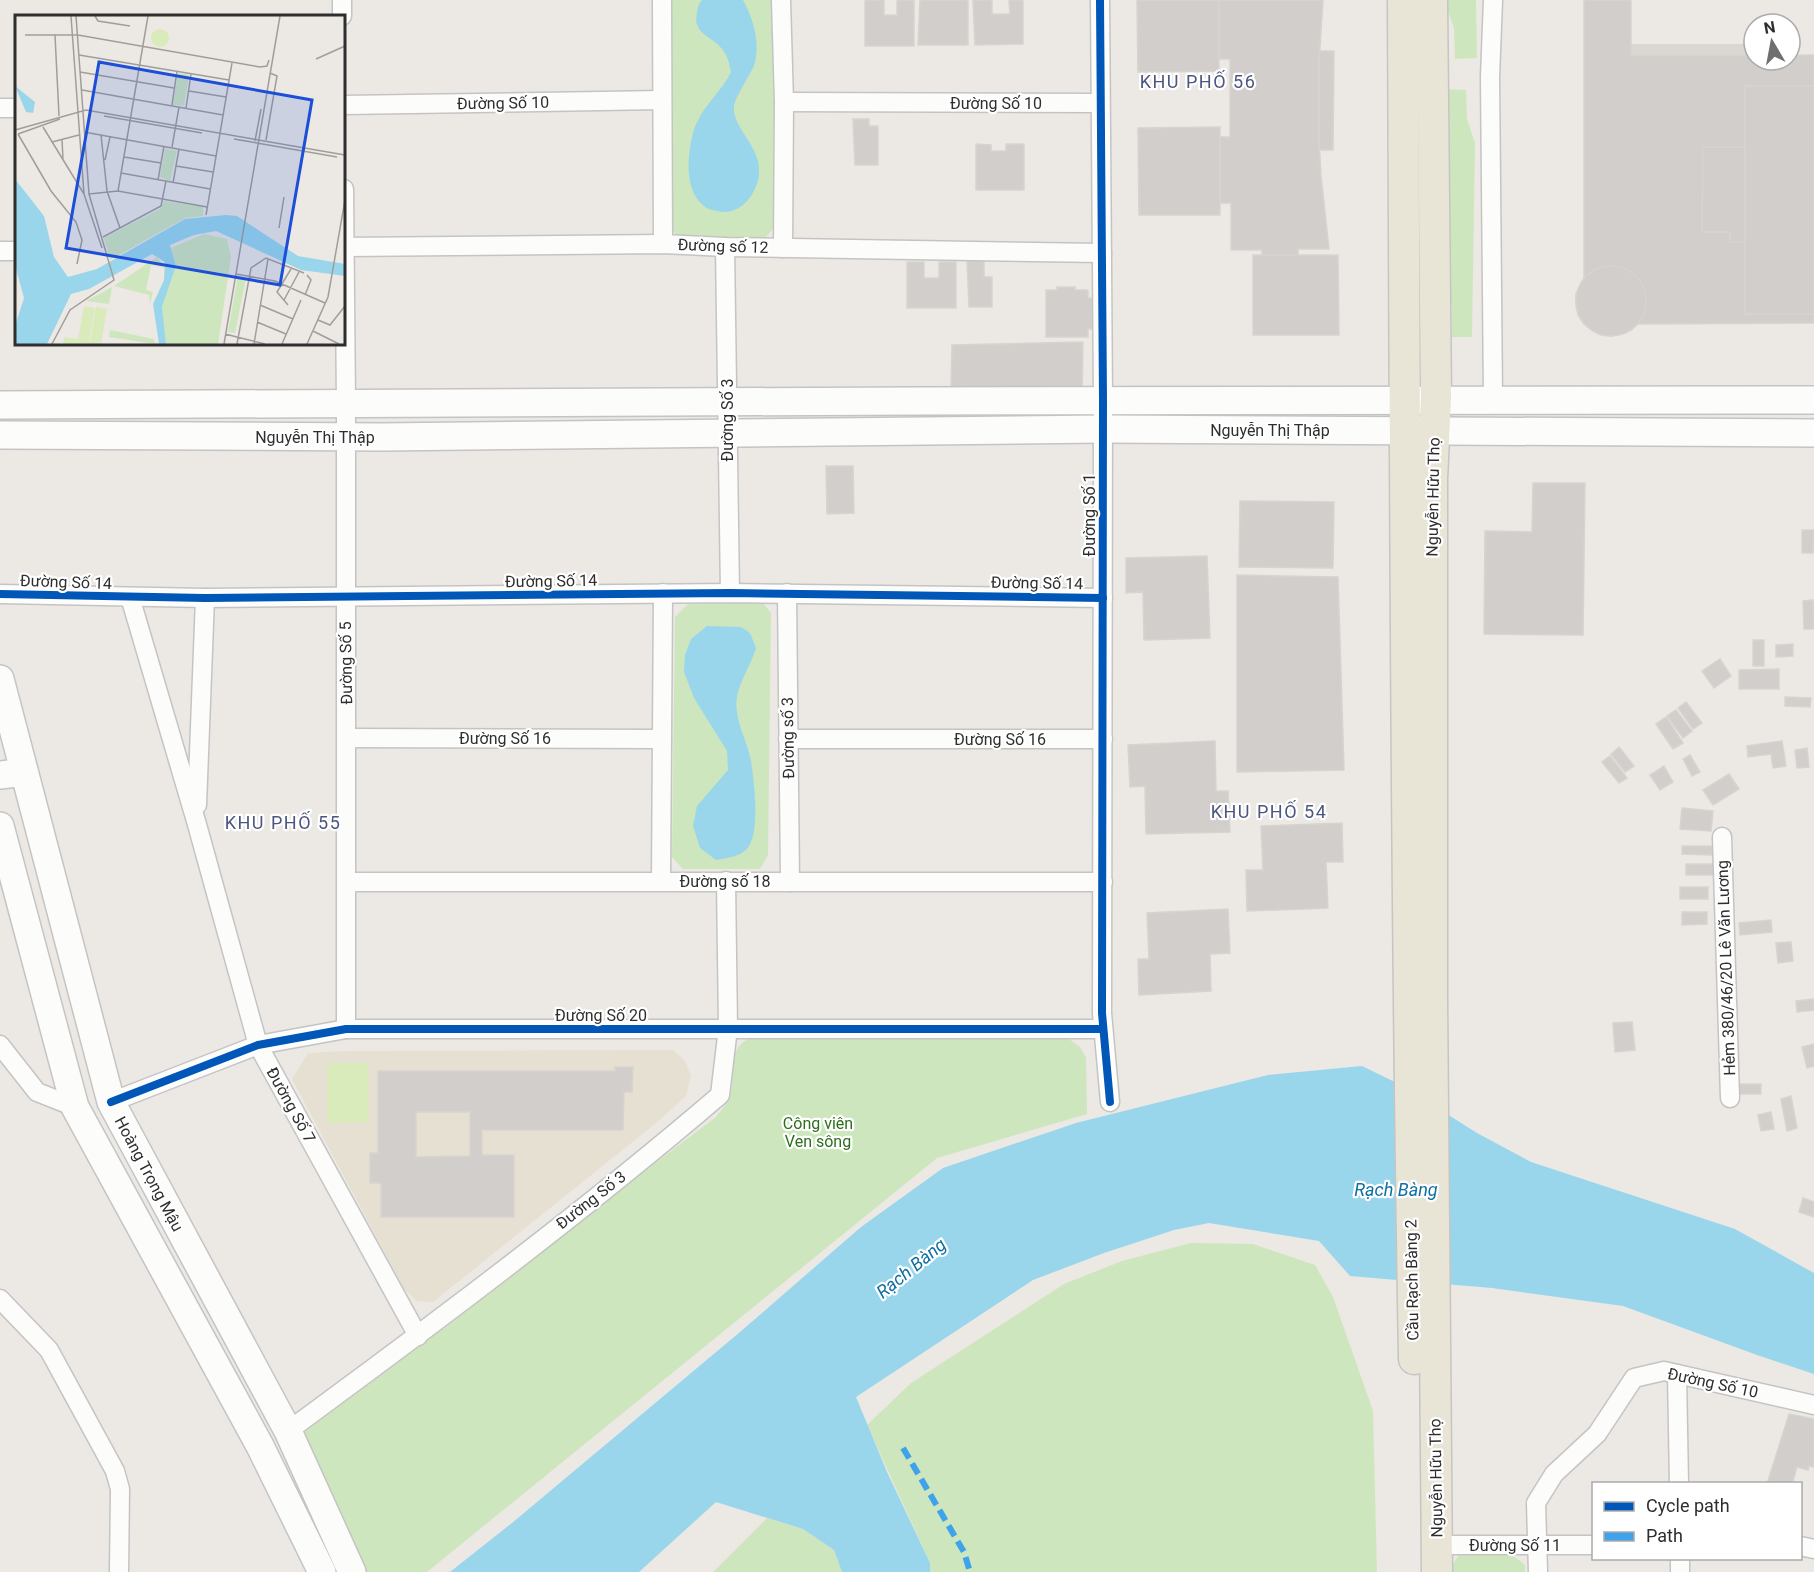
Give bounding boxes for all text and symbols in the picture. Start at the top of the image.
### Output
north arrow [1742,12,1802,72]
inset map [15,15,345,345]
text: N [1762,17,1777,38]
district label: KHU PHỐ 56 [1140,70,1256,92]
street label: Đường Số 10 [457,93,549,113]
street label: Đường Số 10 [950,94,1042,113]
street label: Đường số 12 [677,235,769,257]
street label: Đường Số 3 [718,378,737,462]
street label: Nguyễn Thị Thập [1210,421,1330,440]
street label: Nguyễn Thị Thập [255,428,375,447]
street label: Nguyễn Hữu Thọ [1422,437,1444,557]
street label: Đường Số 1 [1080,473,1099,557]
street label: Đường Số 14 [20,571,112,593]
street label: Đường Số 14 [505,571,597,591]
street label: Đường Số 14 [991,573,1083,593]
street label: Đường Số 5 [336,621,356,705]
street label: Đường số 3 [778,697,798,779]
street label: Đường Số 16 [459,729,551,748]
street label: Đường Số 16 [954,730,1046,749]
district label: KHU PHỐ 54 [1211,800,1327,822]
district label: KHU PHỐ 55 [225,811,341,833]
street label: Hẻm 380/46/20 Lê Văn Lương [1713,860,1739,1076]
street label: Đường số 18 [680,872,770,891]
street label: Đường Số 20 [555,1006,647,1025]
street label: Đường Số 7 [263,1064,319,1146]
street label: Hoàng Trọng Mậu [111,1113,187,1235]
park label: Công viên Ven sông [783,1114,853,1151]
street label: Đường Số 3 [552,1167,630,1233]
water label: Rạch Bàng [1354,1179,1438,1200]
street label: Cầu Rạch Bàng 2 [1401,1219,1423,1341]
water label: Rạch Bàng [872,1234,950,1302]
street label: Đường Số 10 [1666,1364,1760,1402]
street label: Nguyễn Hữu Thọ [1425,1418,1447,1538]
legend [1592,1482,1802,1560]
text: Cycle path [1646,1495,1730,1516]
text: Path [1646,1525,1683,1546]
street label: Đường Số 11 [1469,1536,1561,1555]

